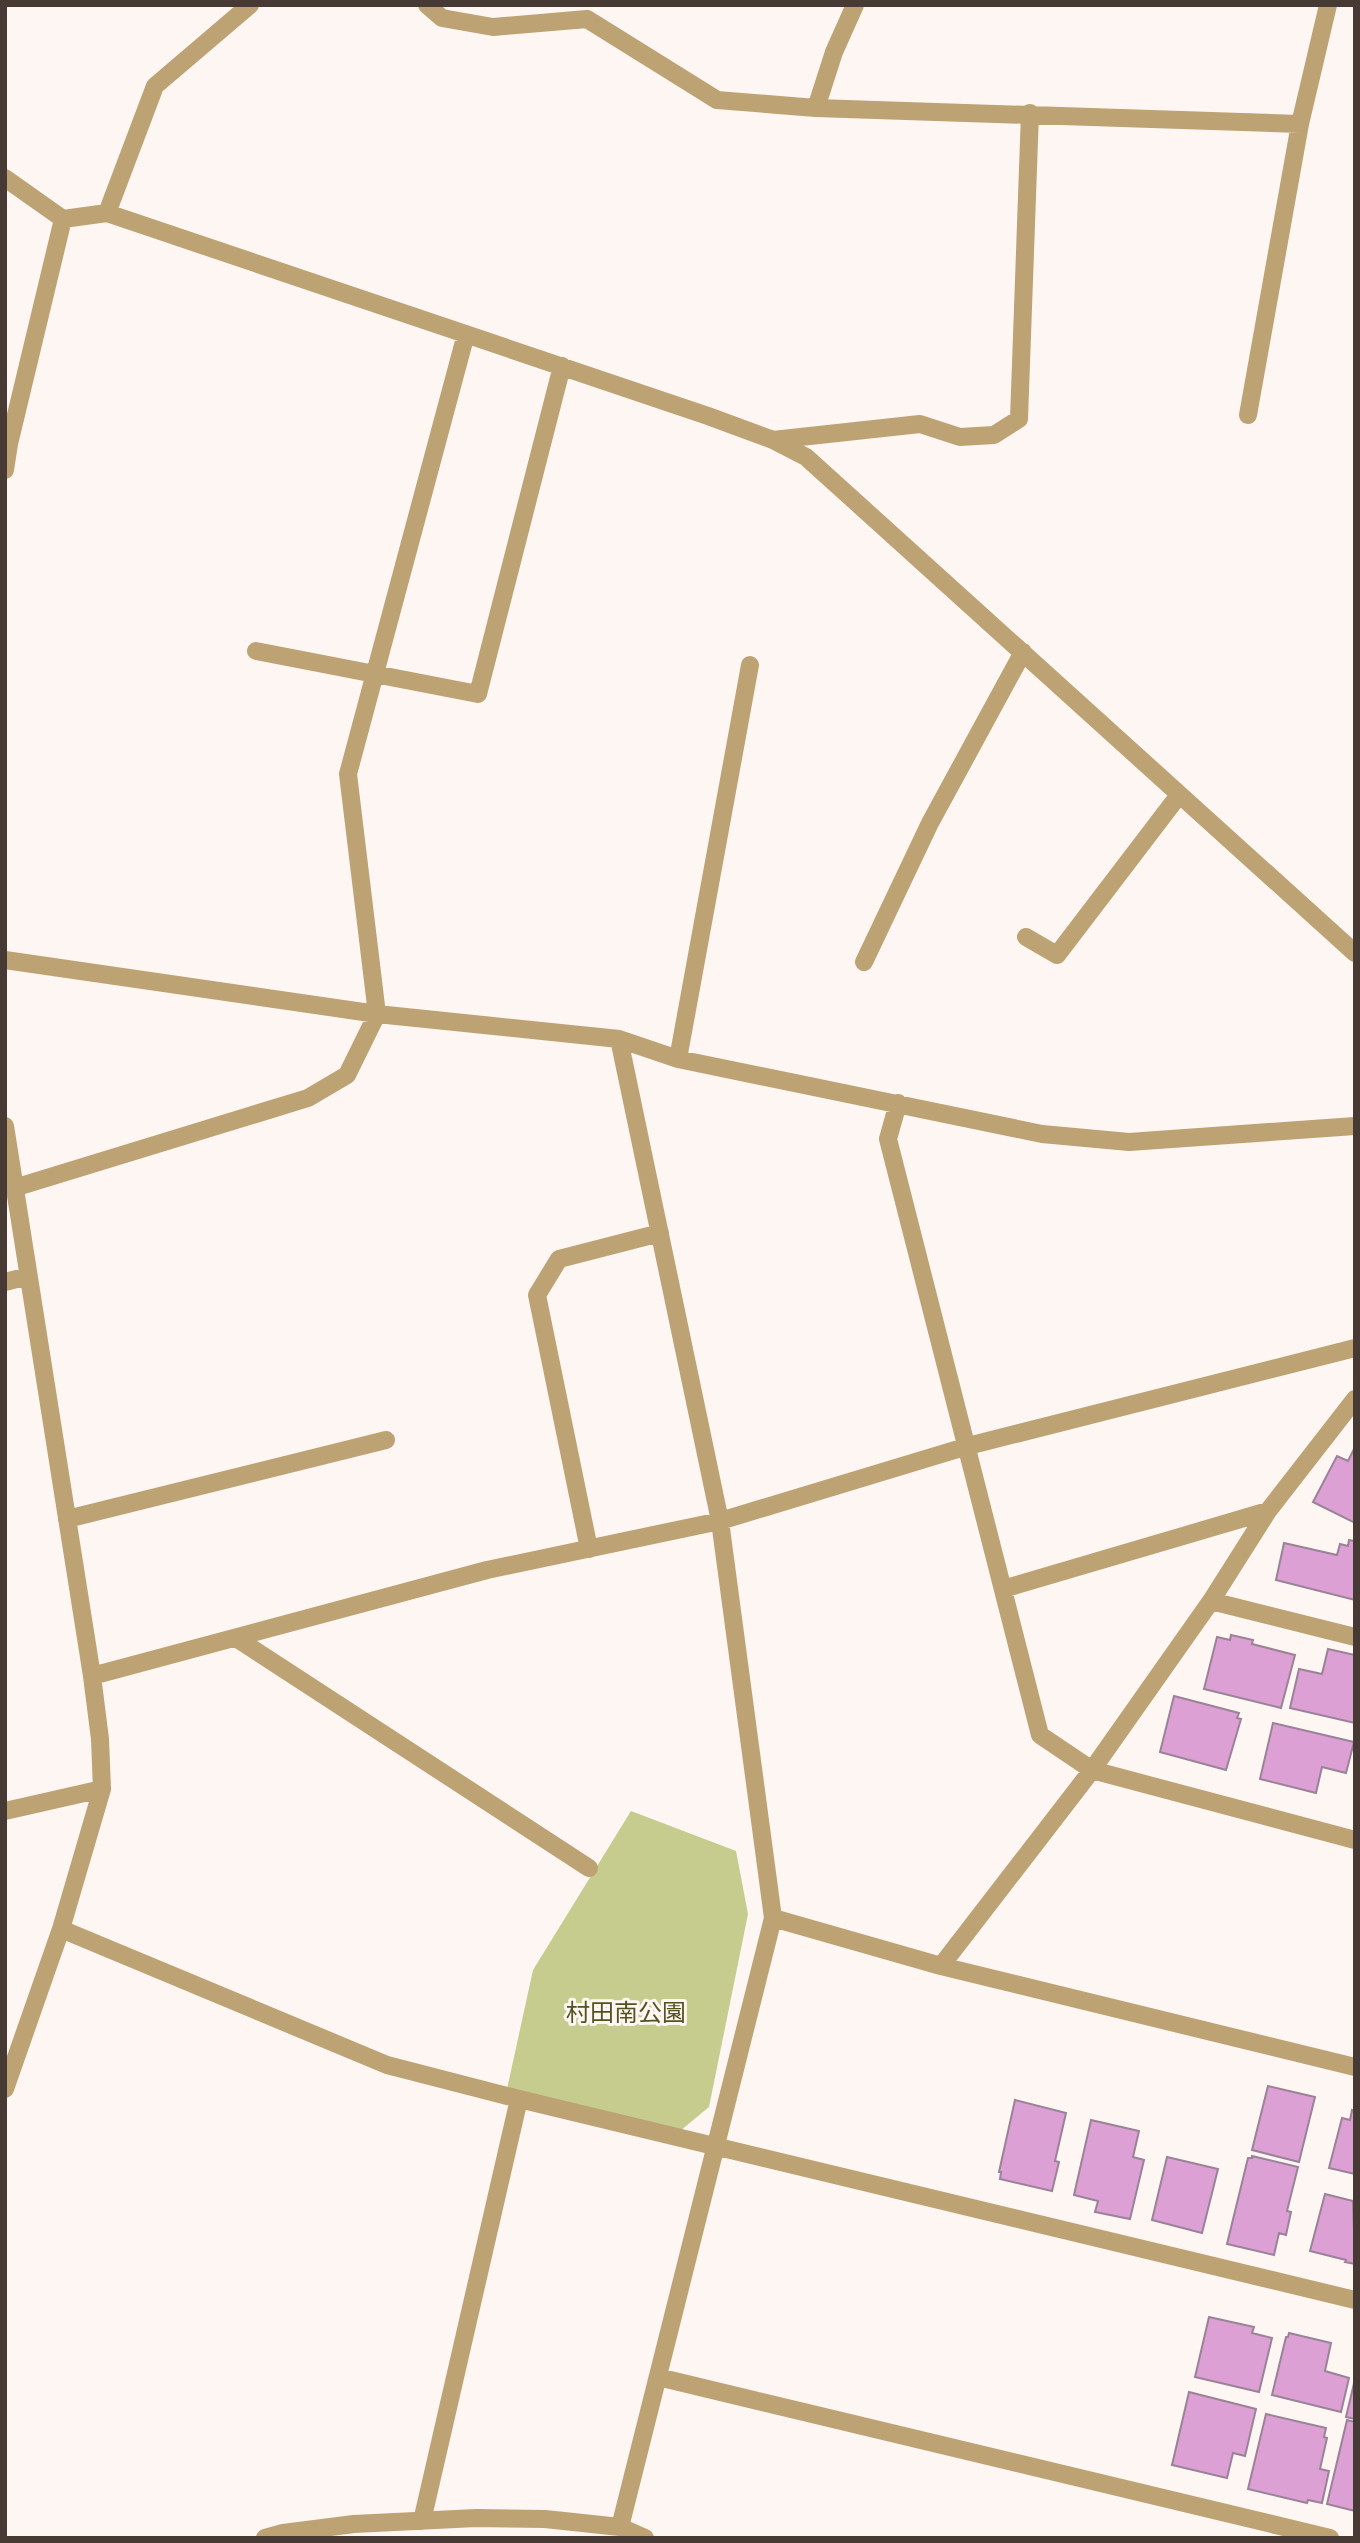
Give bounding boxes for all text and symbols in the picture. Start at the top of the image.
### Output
park label: 村田南公園 [566,1999,686,2026]

